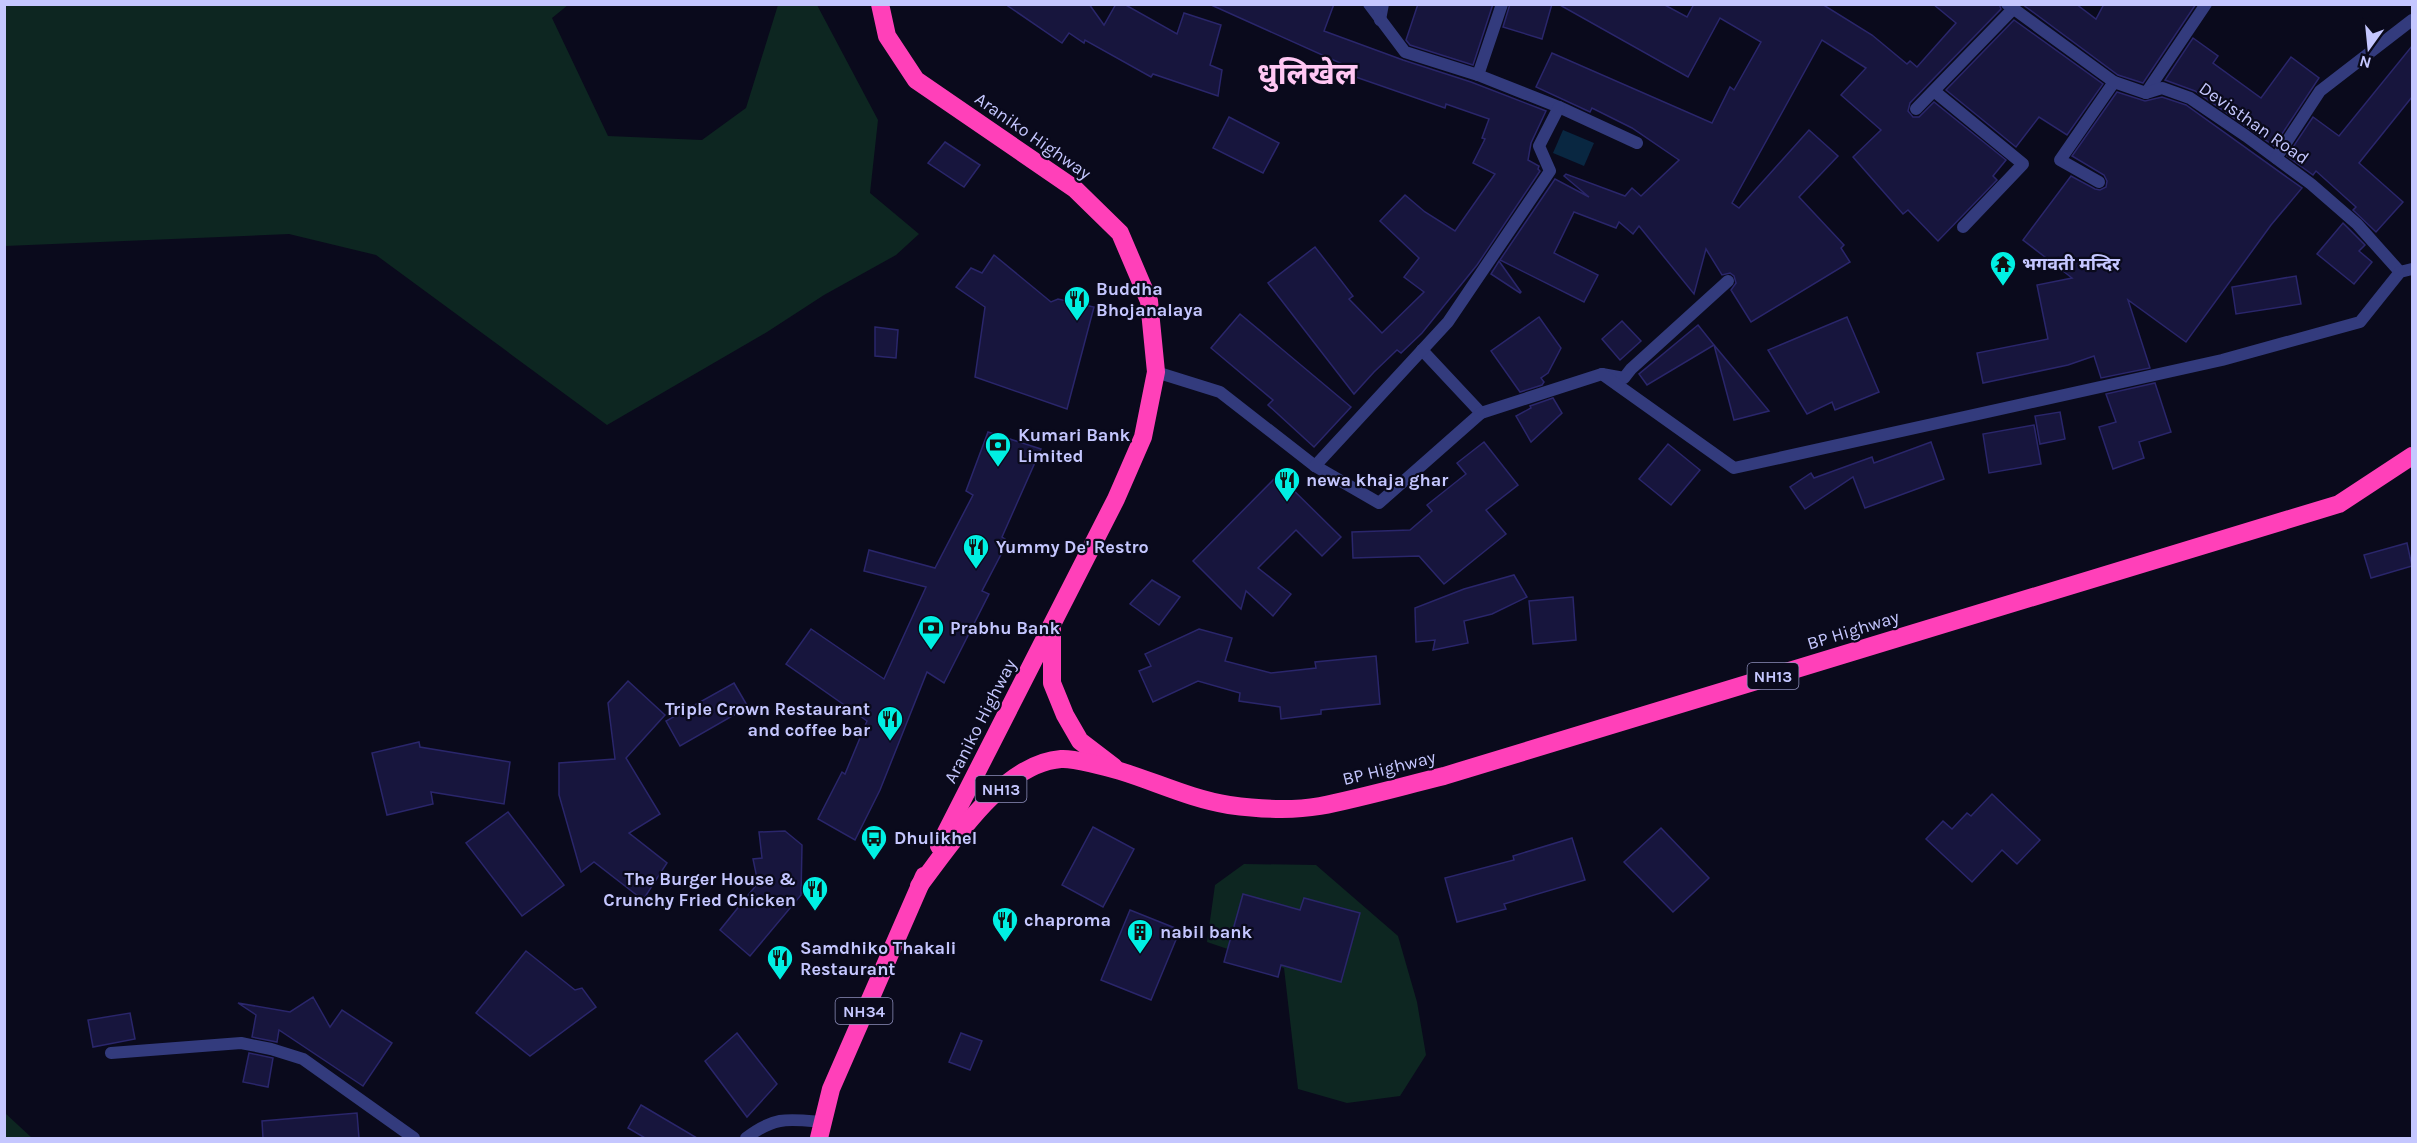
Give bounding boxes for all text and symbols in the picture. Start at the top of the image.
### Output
north arrow [2339,18,2399,78]
text: N [2357,51,2373,73]
district label: धुलिखेल [1257,56,1358,93]
street label: Devisthan Road [2195,77,2313,169]
street label: Araniko Highway [971,88,1096,185]
temple icon: भगवती मन्दिर [1988,249,2018,287]
place label: भगवती मन्दिर [2022,253,2121,275]
place label: Buddha Bhojanalaya [1096,278,1203,321]
restaurant icon: Buddha Bhojanalaya [1062,284,1092,322]
place label: Kumari Bank Limited [1018,424,1131,467]
bank icon: Kumari Bank Limited [983,430,1013,468]
restaurant icon: newa khaja ghar [1272,465,1302,503]
place label: newa khaja ghar [1306,469,1448,491]
restaurant icon: Yummy De' Restro [961,532,991,570]
place label: Yummy De' Restro [996,536,1149,558]
street label: BP Highway [1804,605,1902,654]
bank icon: Prabhu Bank [916,613,946,651]
place label: Prabhu Bank [950,617,1061,639]
street label: Araniko Highway [939,654,1021,787]
road number: NH13 [1748,663,1798,689]
place label: Triple Crown Restaurant and coffee bar [665,698,870,741]
restaurant icon: Triple Crown Restaurant and coffee bar [875,704,905,742]
street label: BP Highway [1340,746,1438,790]
road number: NH13 [976,776,1026,802]
bus stop icon: Dhulikhel [859,823,889,861]
place label: Dhulikhel [894,827,977,849]
place label: The Burger House & Crunchy Fried Chicken [603,868,796,911]
restaurant icon: The Burger House & Crunchy Fried Chicken [800,874,830,912]
restaurant icon: chaproma [990,905,1020,943]
place label: chaproma [1024,909,1111,931]
building icon: nabil bank [1125,917,1155,955]
place label: nabil bank [1160,921,1253,943]
place label: Samdhiko Thakali Restaurant [800,937,957,980]
restaurant icon: Samdhiko Thakali Restaurant [765,943,795,981]
road number: NH34 [836,998,892,1024]

